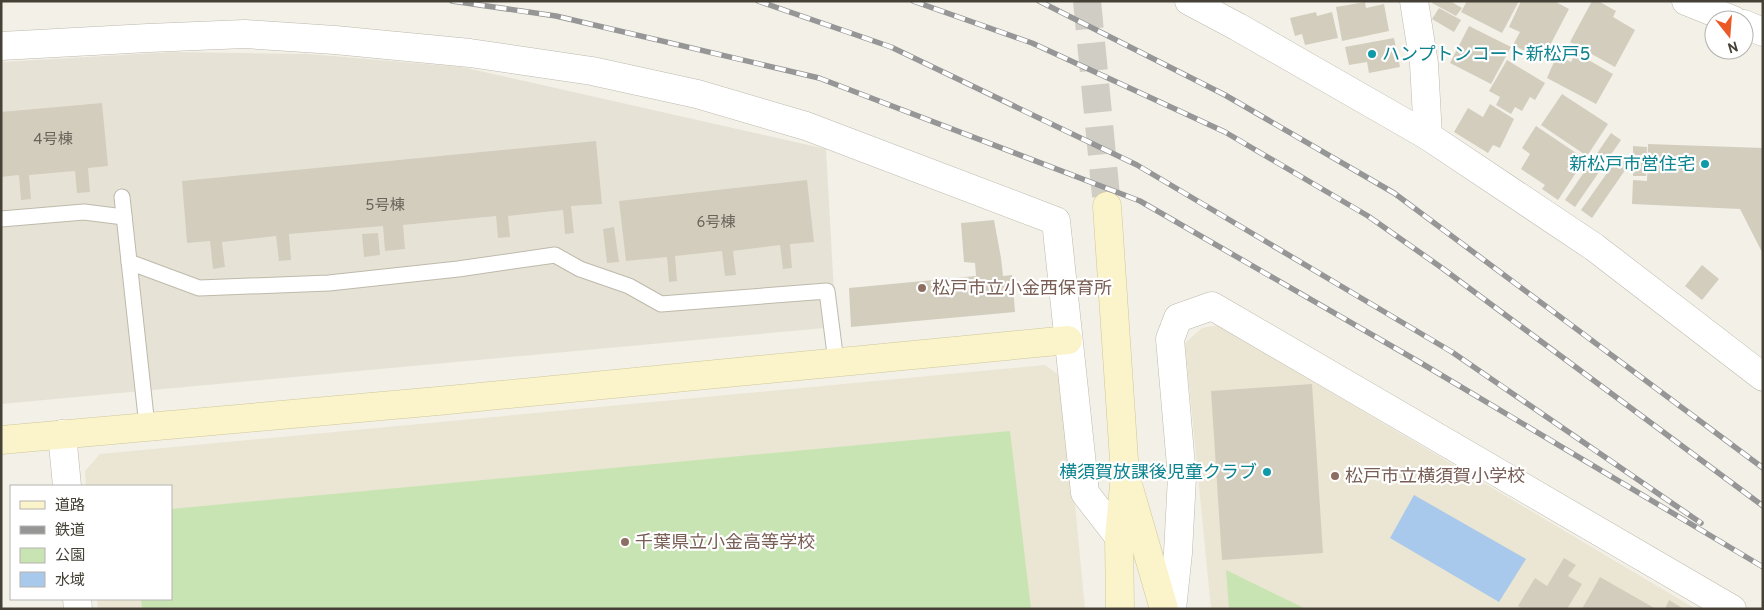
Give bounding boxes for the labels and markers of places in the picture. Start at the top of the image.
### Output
place label: ハンプトンコート新松戸5 [1382,44,1591,67]
marker: ハンプトンコート新松戸5 [1366,48,1378,60]
place label: 新松戸市営住宅 [1569,154,1695,177]
marker: 新松戸市営住宅 [1699,158,1711,170]
place label: 松戸市立小金西保育所 [932,278,1112,301]
marker: 松戸市立小金西保育所 [916,282,928,294]
place label: 横須賀放課後児童クラブ [1059,462,1257,485]
marker: 横須賀放課後児童クラブ [1261,466,1273,478]
place label: 松戸市立横須賀小学校 [1345,466,1525,489]
marker: 松戸市立横須賀小学校 [1329,470,1341,482]
place label: 千葉県立小金高等学校 [635,532,815,555]
marker: 千葉県立小金高等学校 [619,536,631,548]

